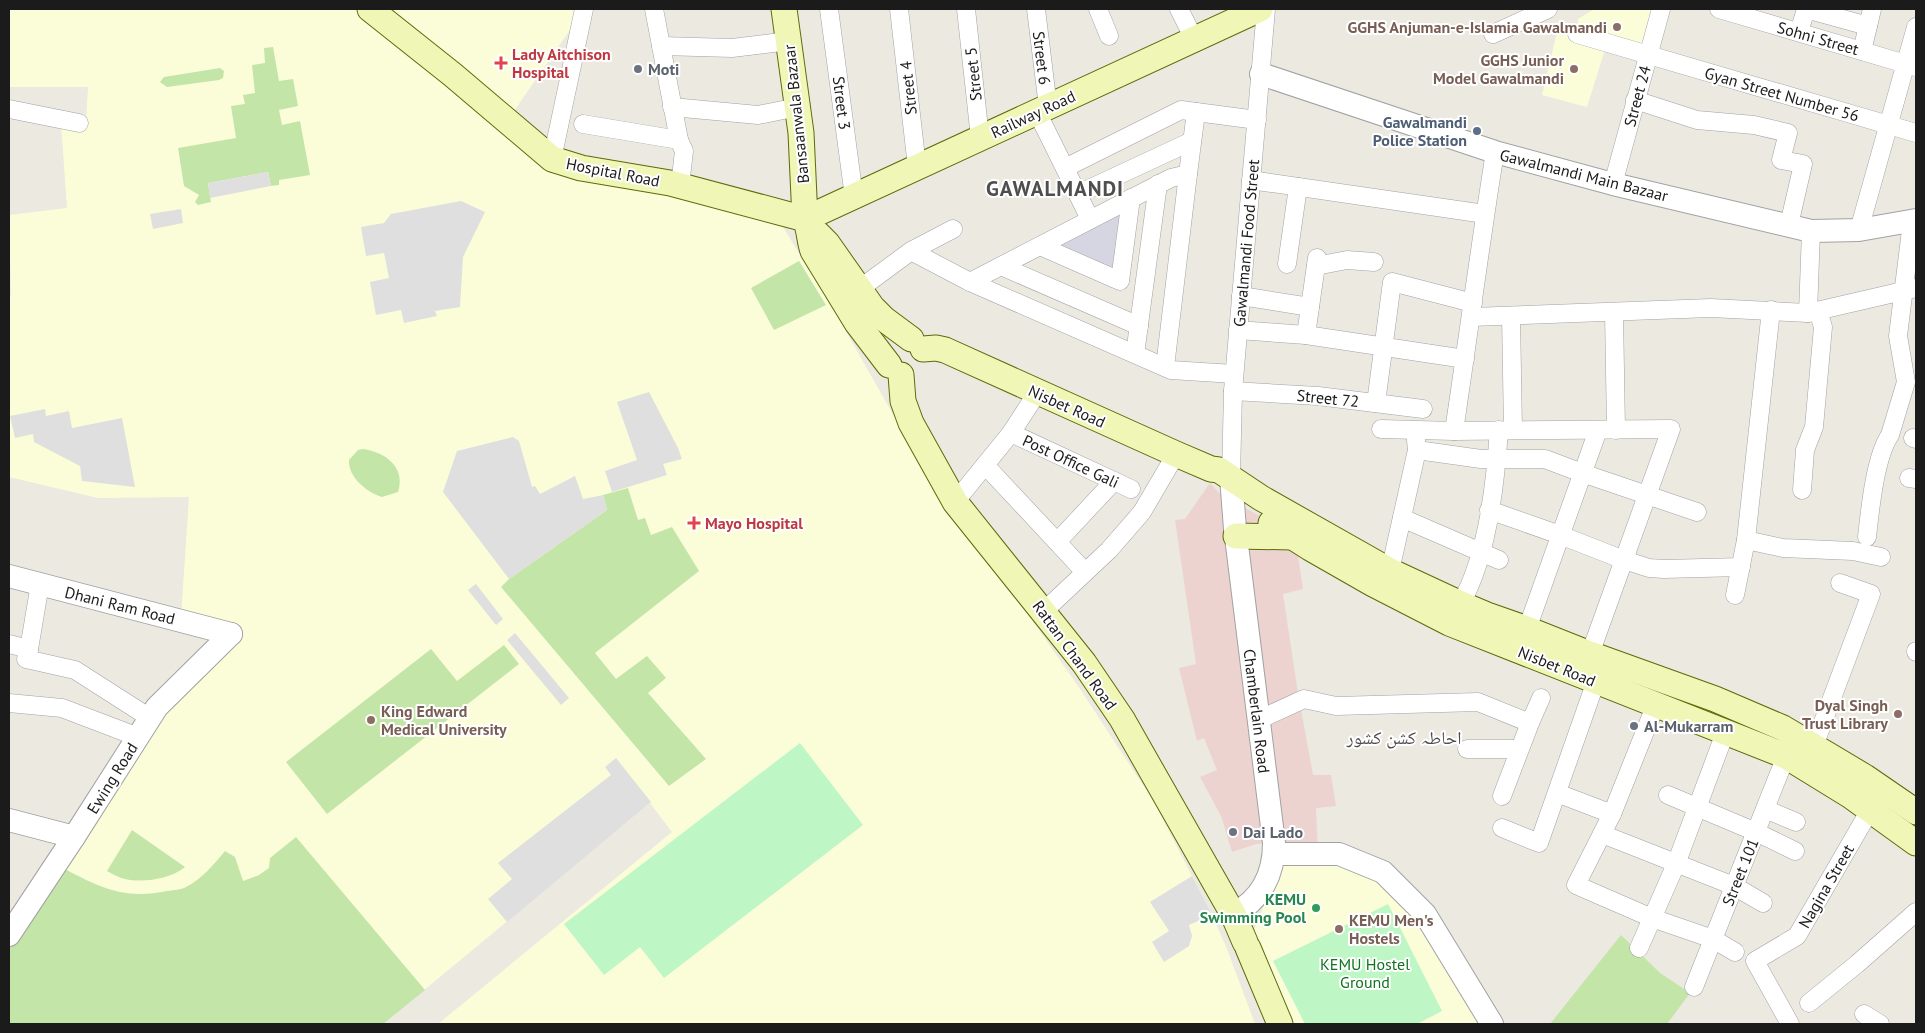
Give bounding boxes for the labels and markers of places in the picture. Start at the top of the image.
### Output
place label: GGHS Anjuman-e-Islamia Gawalmandi [1347,17,1607,37]
marker: GGHS Anjuman-e-Islamia Gawalmandi [1611,21,1623,33]
place label: Lady Aitchison Hospital [512,44,611,82]
place label: GGHS Junior Model Gawalmandi [1433,50,1564,88]
marker: Lady Aitchison Hospital [494,56,508,70]
place label: Moti [648,59,679,79]
marker: Moti [632,63,644,75]
marker: GGHS Junior Model Gawalmandi [1568,63,1580,75]
place label: Gawalmandi Police Station [1373,112,1467,150]
marker: Gawalmandi Police Station [1471,125,1483,137]
place label: Mayo Hospital [705,513,803,533]
marker: Mayo Hospital [687,516,701,530]
place label: Dyal Singh Trust Library [1802,695,1888,733]
place label: King Edward Medical University [381,701,507,739]
marker: Dyal Singh Trust Library [1892,708,1904,720]
marker: King Edward Medical University [365,714,377,726]
place label: Al-Mukarram [1644,716,1734,736]
marker: Al-Mukarram [1628,720,1640,732]
place label: Dai Lado [1243,822,1303,842]
marker: Dai Lado [1227,826,1239,838]
place label: KEMU Swimming Pool [1200,889,1306,927]
marker: KEMU Swimming Pool [1310,902,1322,914]
place label: KEMU Men's Hostels [1349,910,1434,948]
marker: KEMU Men's Hostels [1333,923,1345,935]

